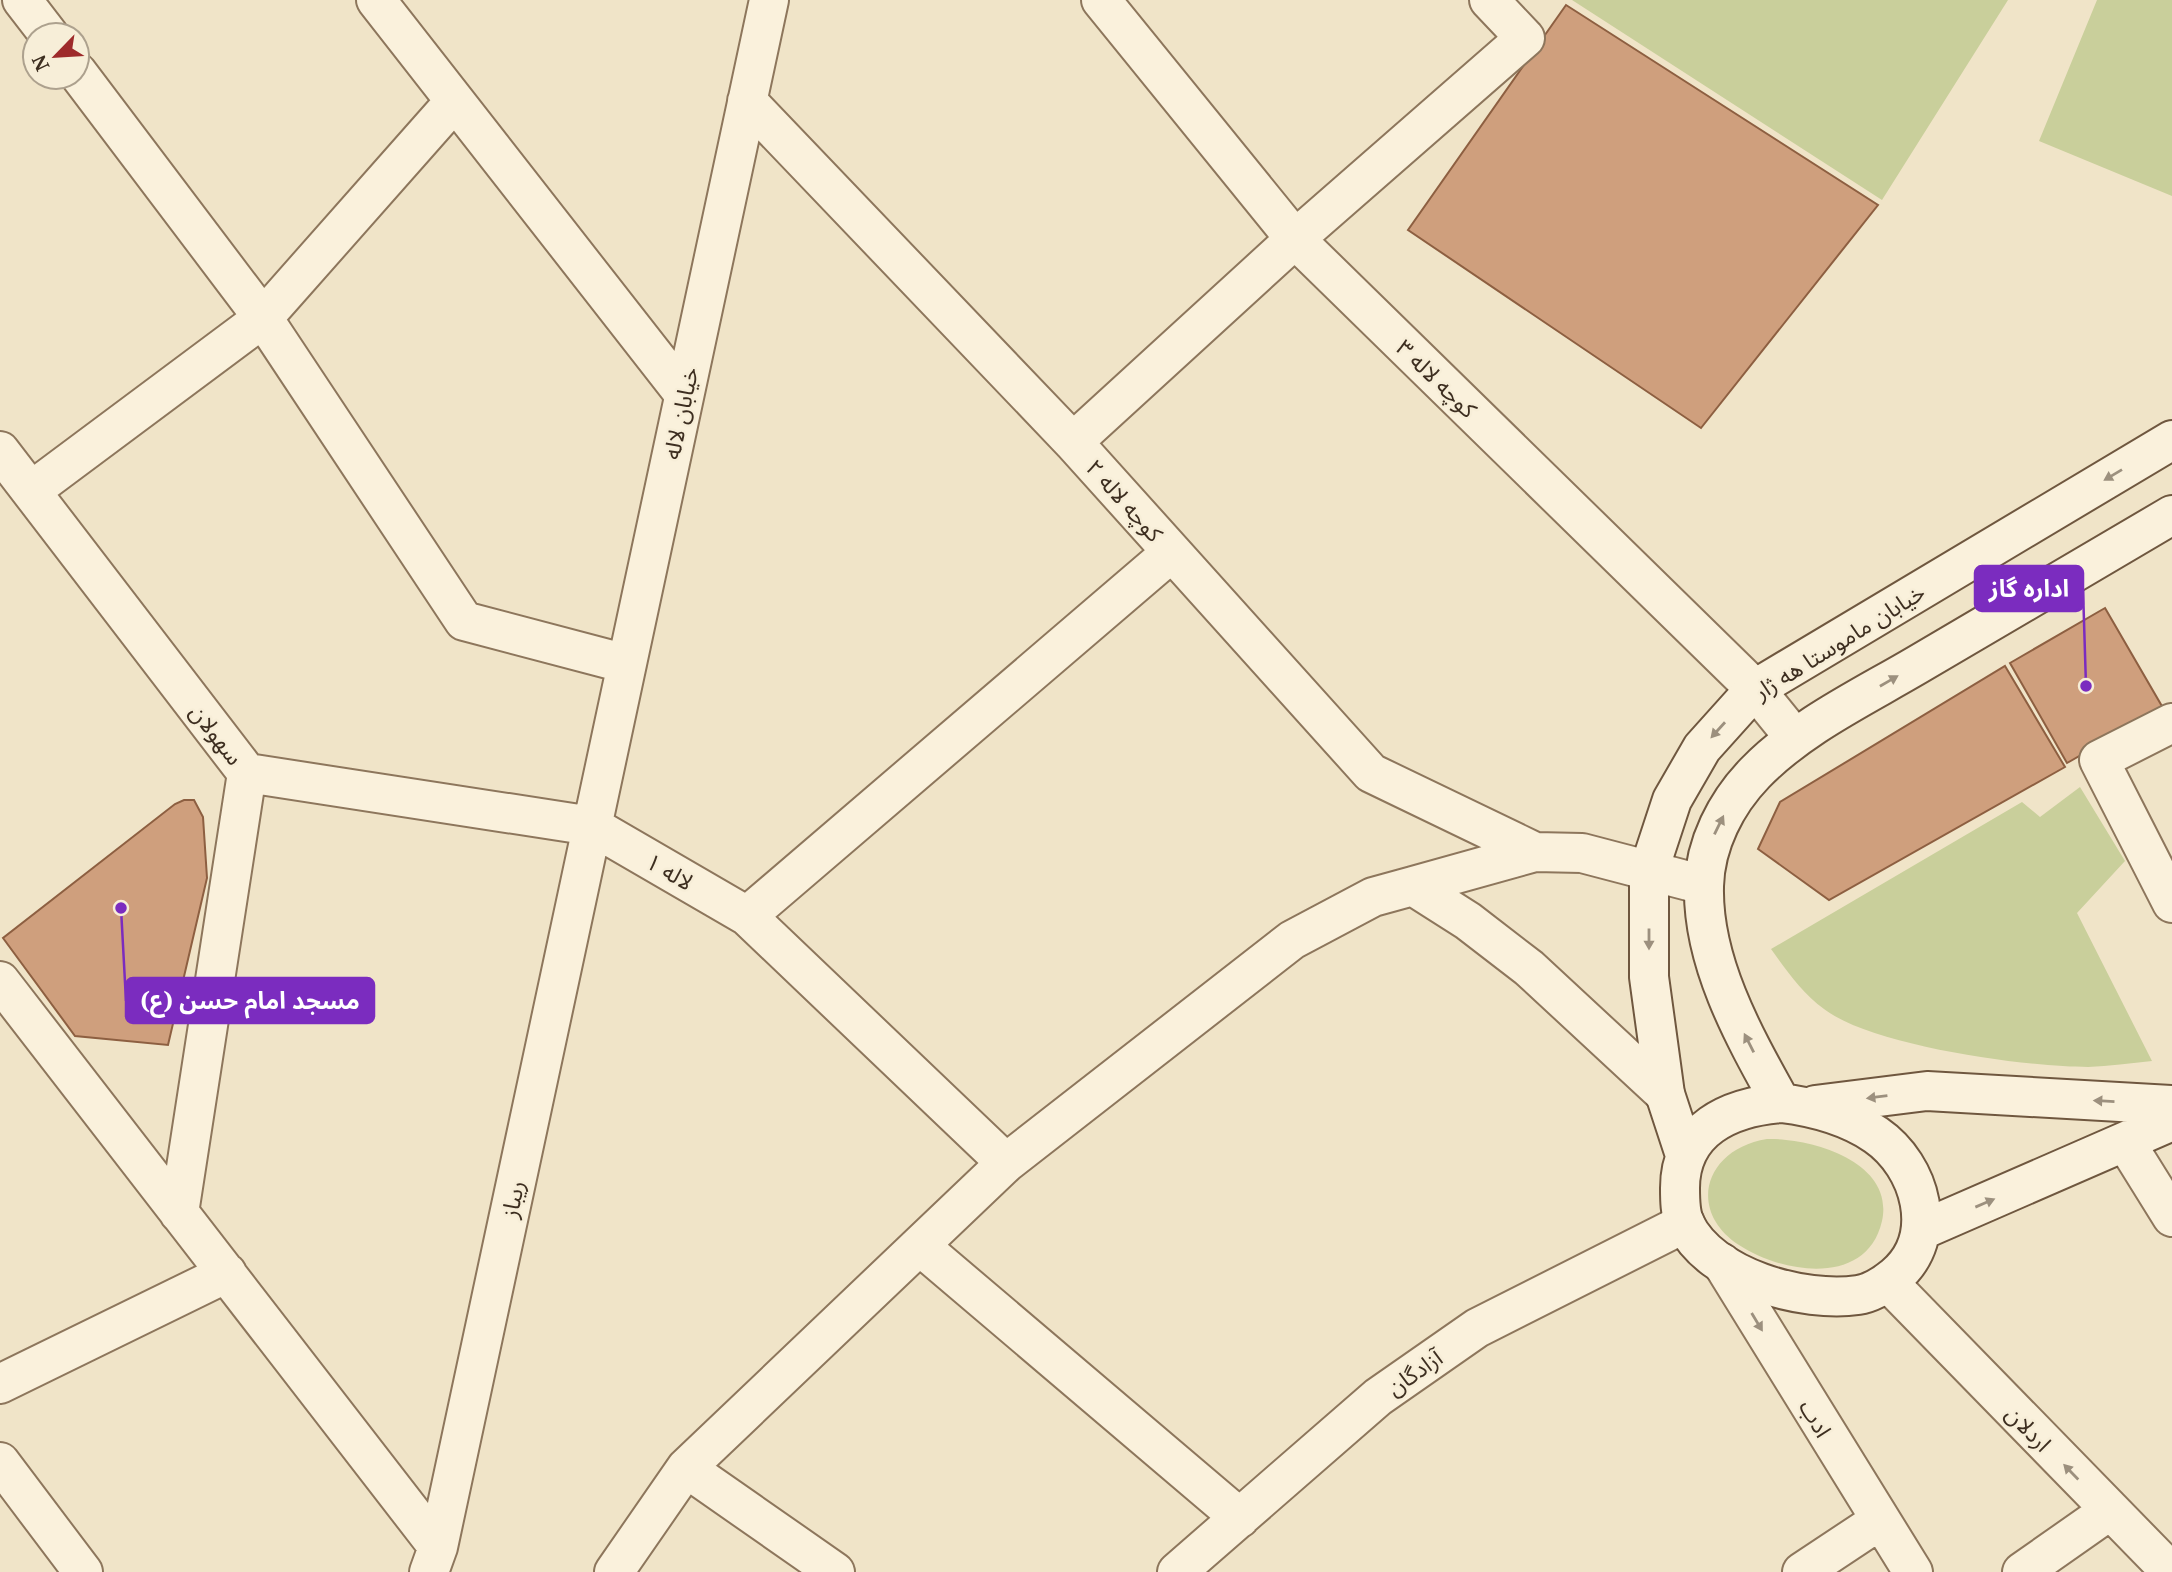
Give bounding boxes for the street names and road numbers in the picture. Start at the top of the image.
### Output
street label: کوچه لاله ۳ [1390,332,1485,425]
street label: خیابان لاله [655,364,705,462]
street label: کوچه لاله ۲ [1079,452,1171,549]
street label: خیابان ماموستا هه ژار [1746,575,1931,707]
street label: سهولان [183,697,251,771]
street label: لاله ۱ [640,845,700,897]
street label: ریباز [492,1177,532,1222]
street label: آزادگان [1380,1340,1449,1403]
street label: ادب [1792,1393,1840,1443]
street label: اردلان [1999,1398,2059,1458]

